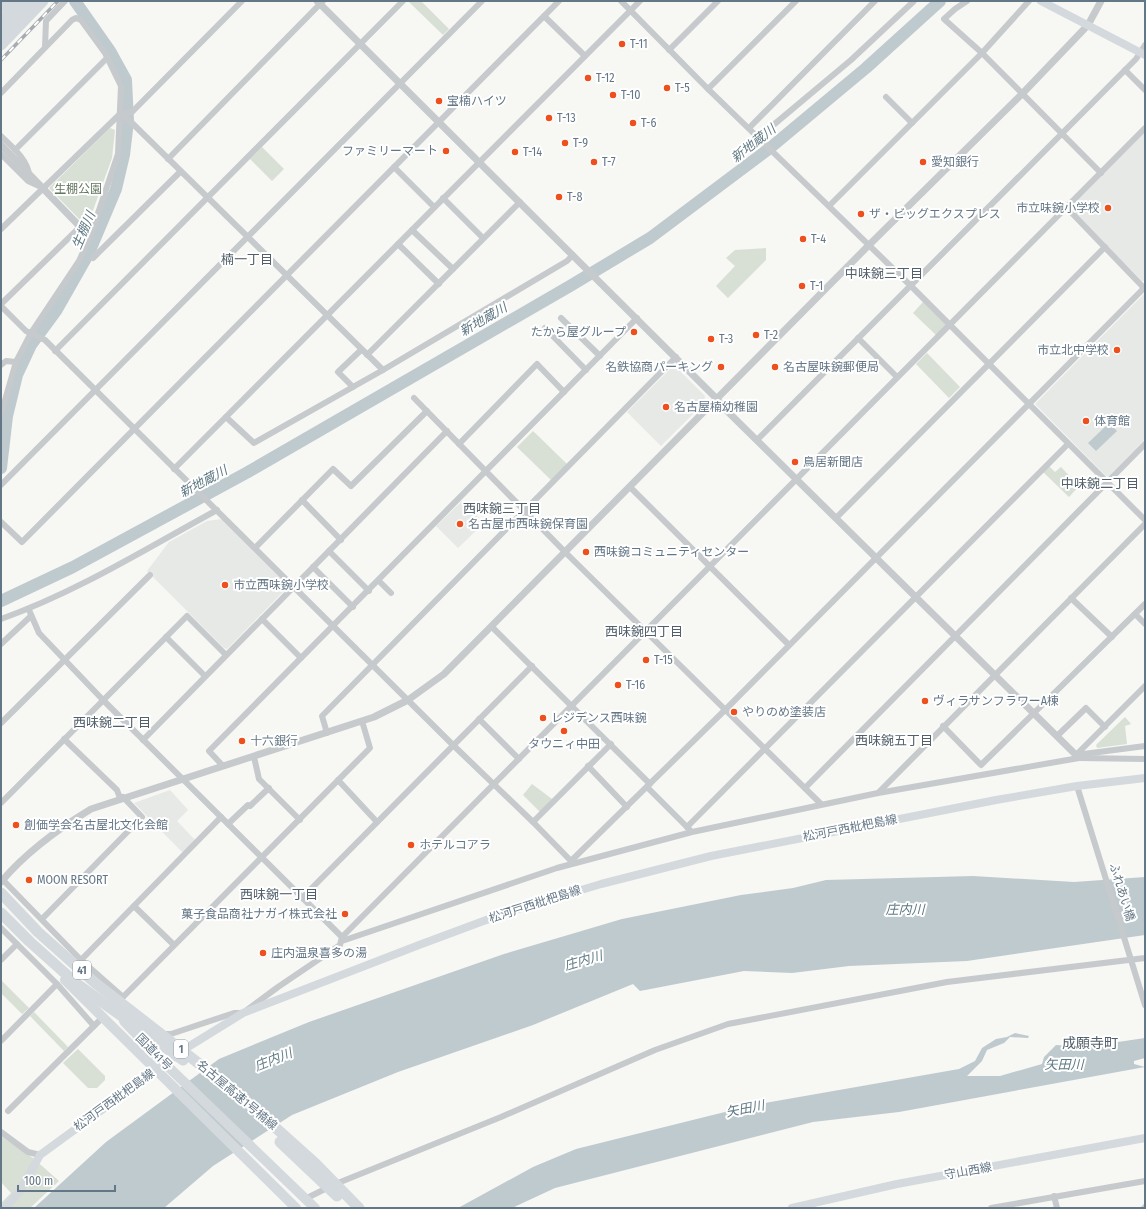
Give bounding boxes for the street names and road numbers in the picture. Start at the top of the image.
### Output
street label: 松河戸西枇杷島線 [802,812,898,844]
street label: ふれあい橋 [1107,861,1137,923]
street label: 松河戸西枇杷島線 [487,883,583,925]
road number: 41 [73,961,91,979]
street label: 国道41号 [133,1031,175,1073]
road number: 1 [174,1040,188,1058]
street label: 名古屋高速1号楠線 [194,1057,280,1133]
street label: 松河戸西枇杷島線 [71,1066,157,1134]
street label: 守山西線 [943,1160,993,1182]

